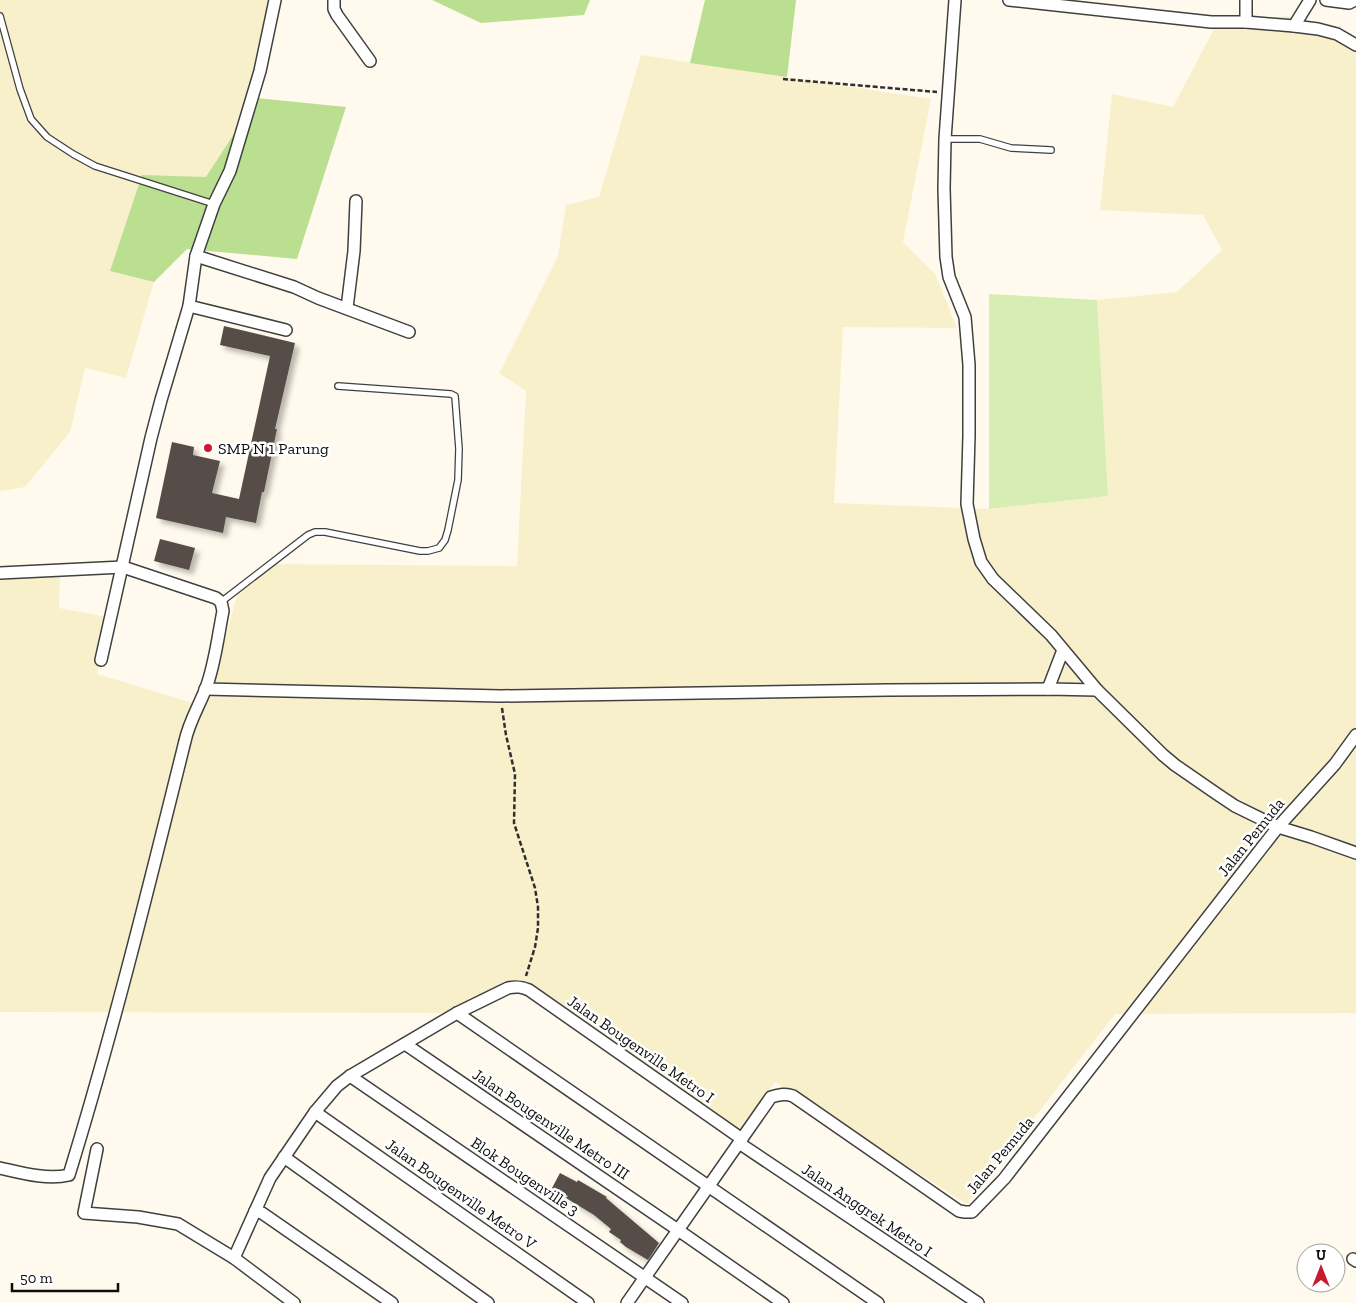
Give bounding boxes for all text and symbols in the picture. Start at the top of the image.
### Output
place label: SMP N 1 Parung [218,439,329,458]
marker: SMP N 1 Parung [202,442,214,454]
street label: Jalan Pemuda [1214,794,1288,880]
street label: Jalan Bougenville Metro I [564,991,718,1107]
street label: Jalan Bougenville Metro III [469,1064,633,1184]
street label: Jalan Pemuda [962,1112,1038,1198]
street label: Blok Bougenville 3 [467,1133,583,1219]
street label: Jalan Bougenville Metro V [382,1135,540,1254]
street label: Jalan Anggrek Metro I [798,1159,936,1261]
north arrow [1296,1243,1346,1293]
text: U [1316,1247,1326,1264]
scale bar [12,1260,119,1292]
text: 50 m [20,1269,53,1287]

